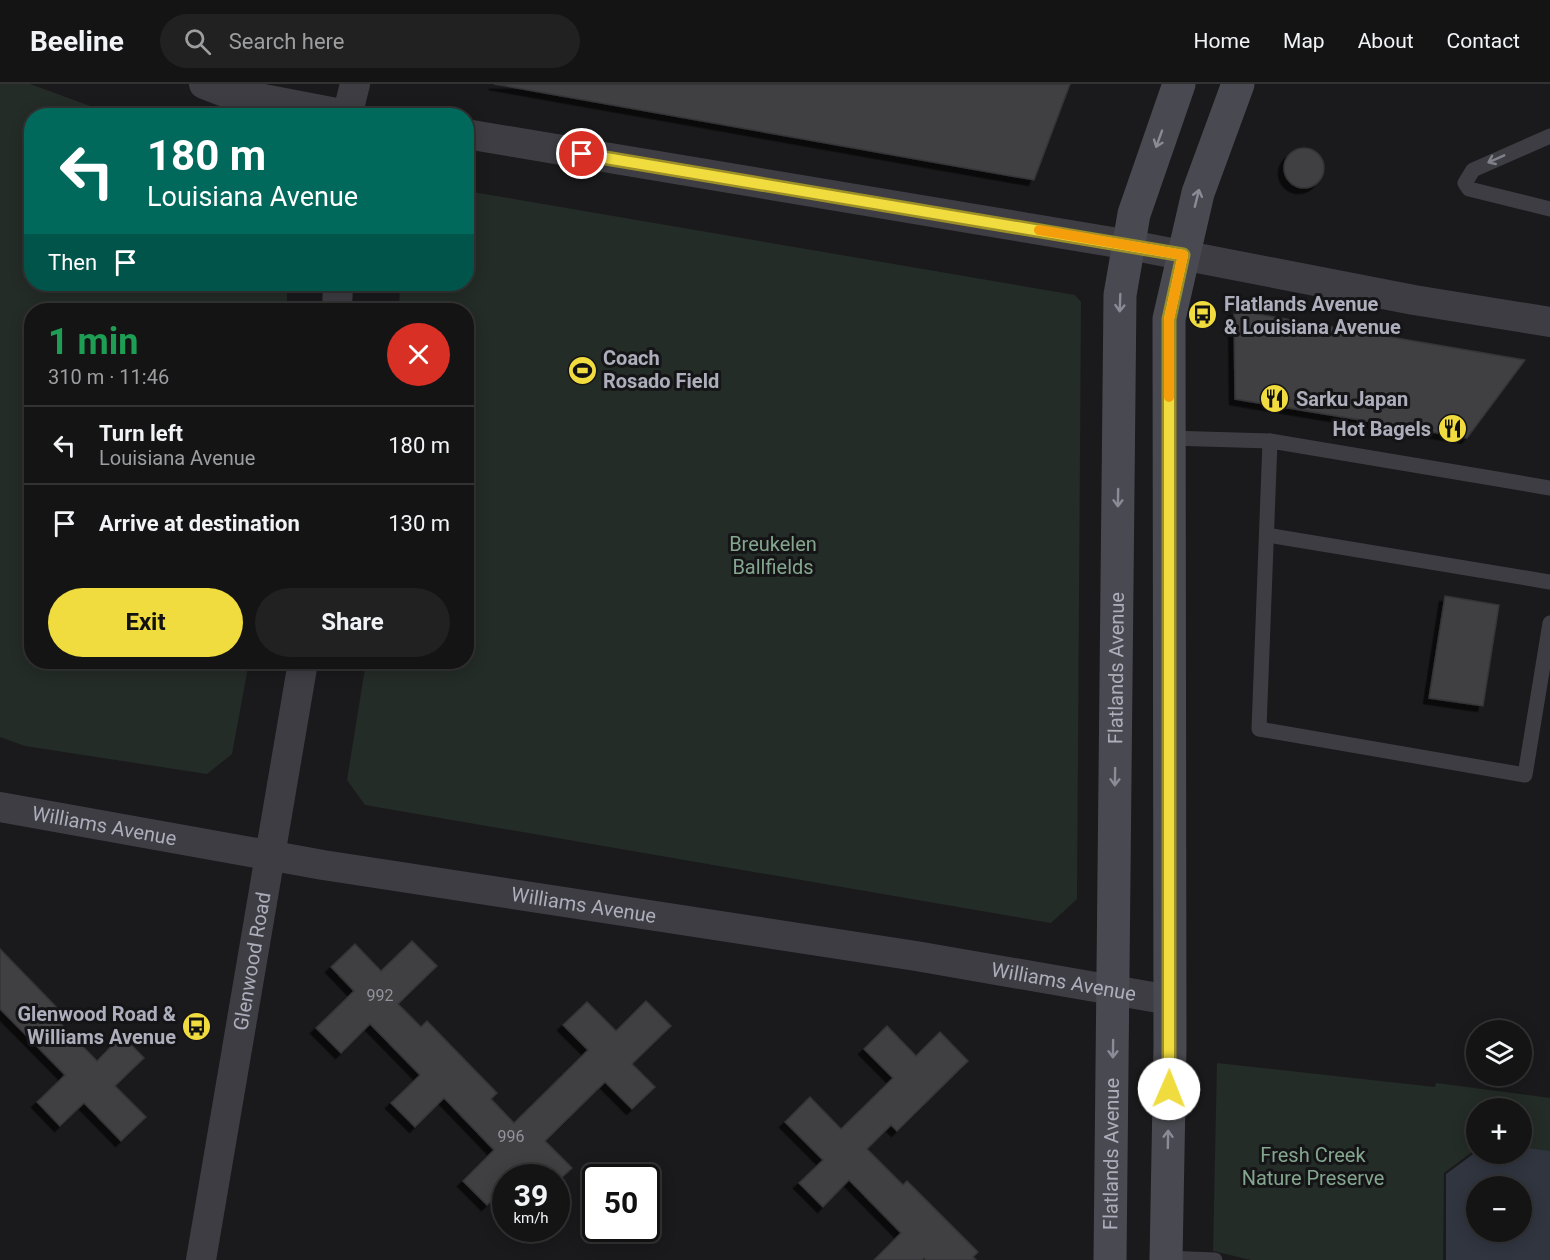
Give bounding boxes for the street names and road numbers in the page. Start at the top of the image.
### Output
street label: Flatlands Avenue [1103,592,1129,744]
street label: Williams Avenue [30,801,179,850]
street label: Williams Avenue [510,882,658,928]
street label: Glenwood Road [228,890,276,1032]
street label: Williams Avenue [990,957,1138,1006]
street label: Flatlands Avenue [1098,1078,1124,1230]

